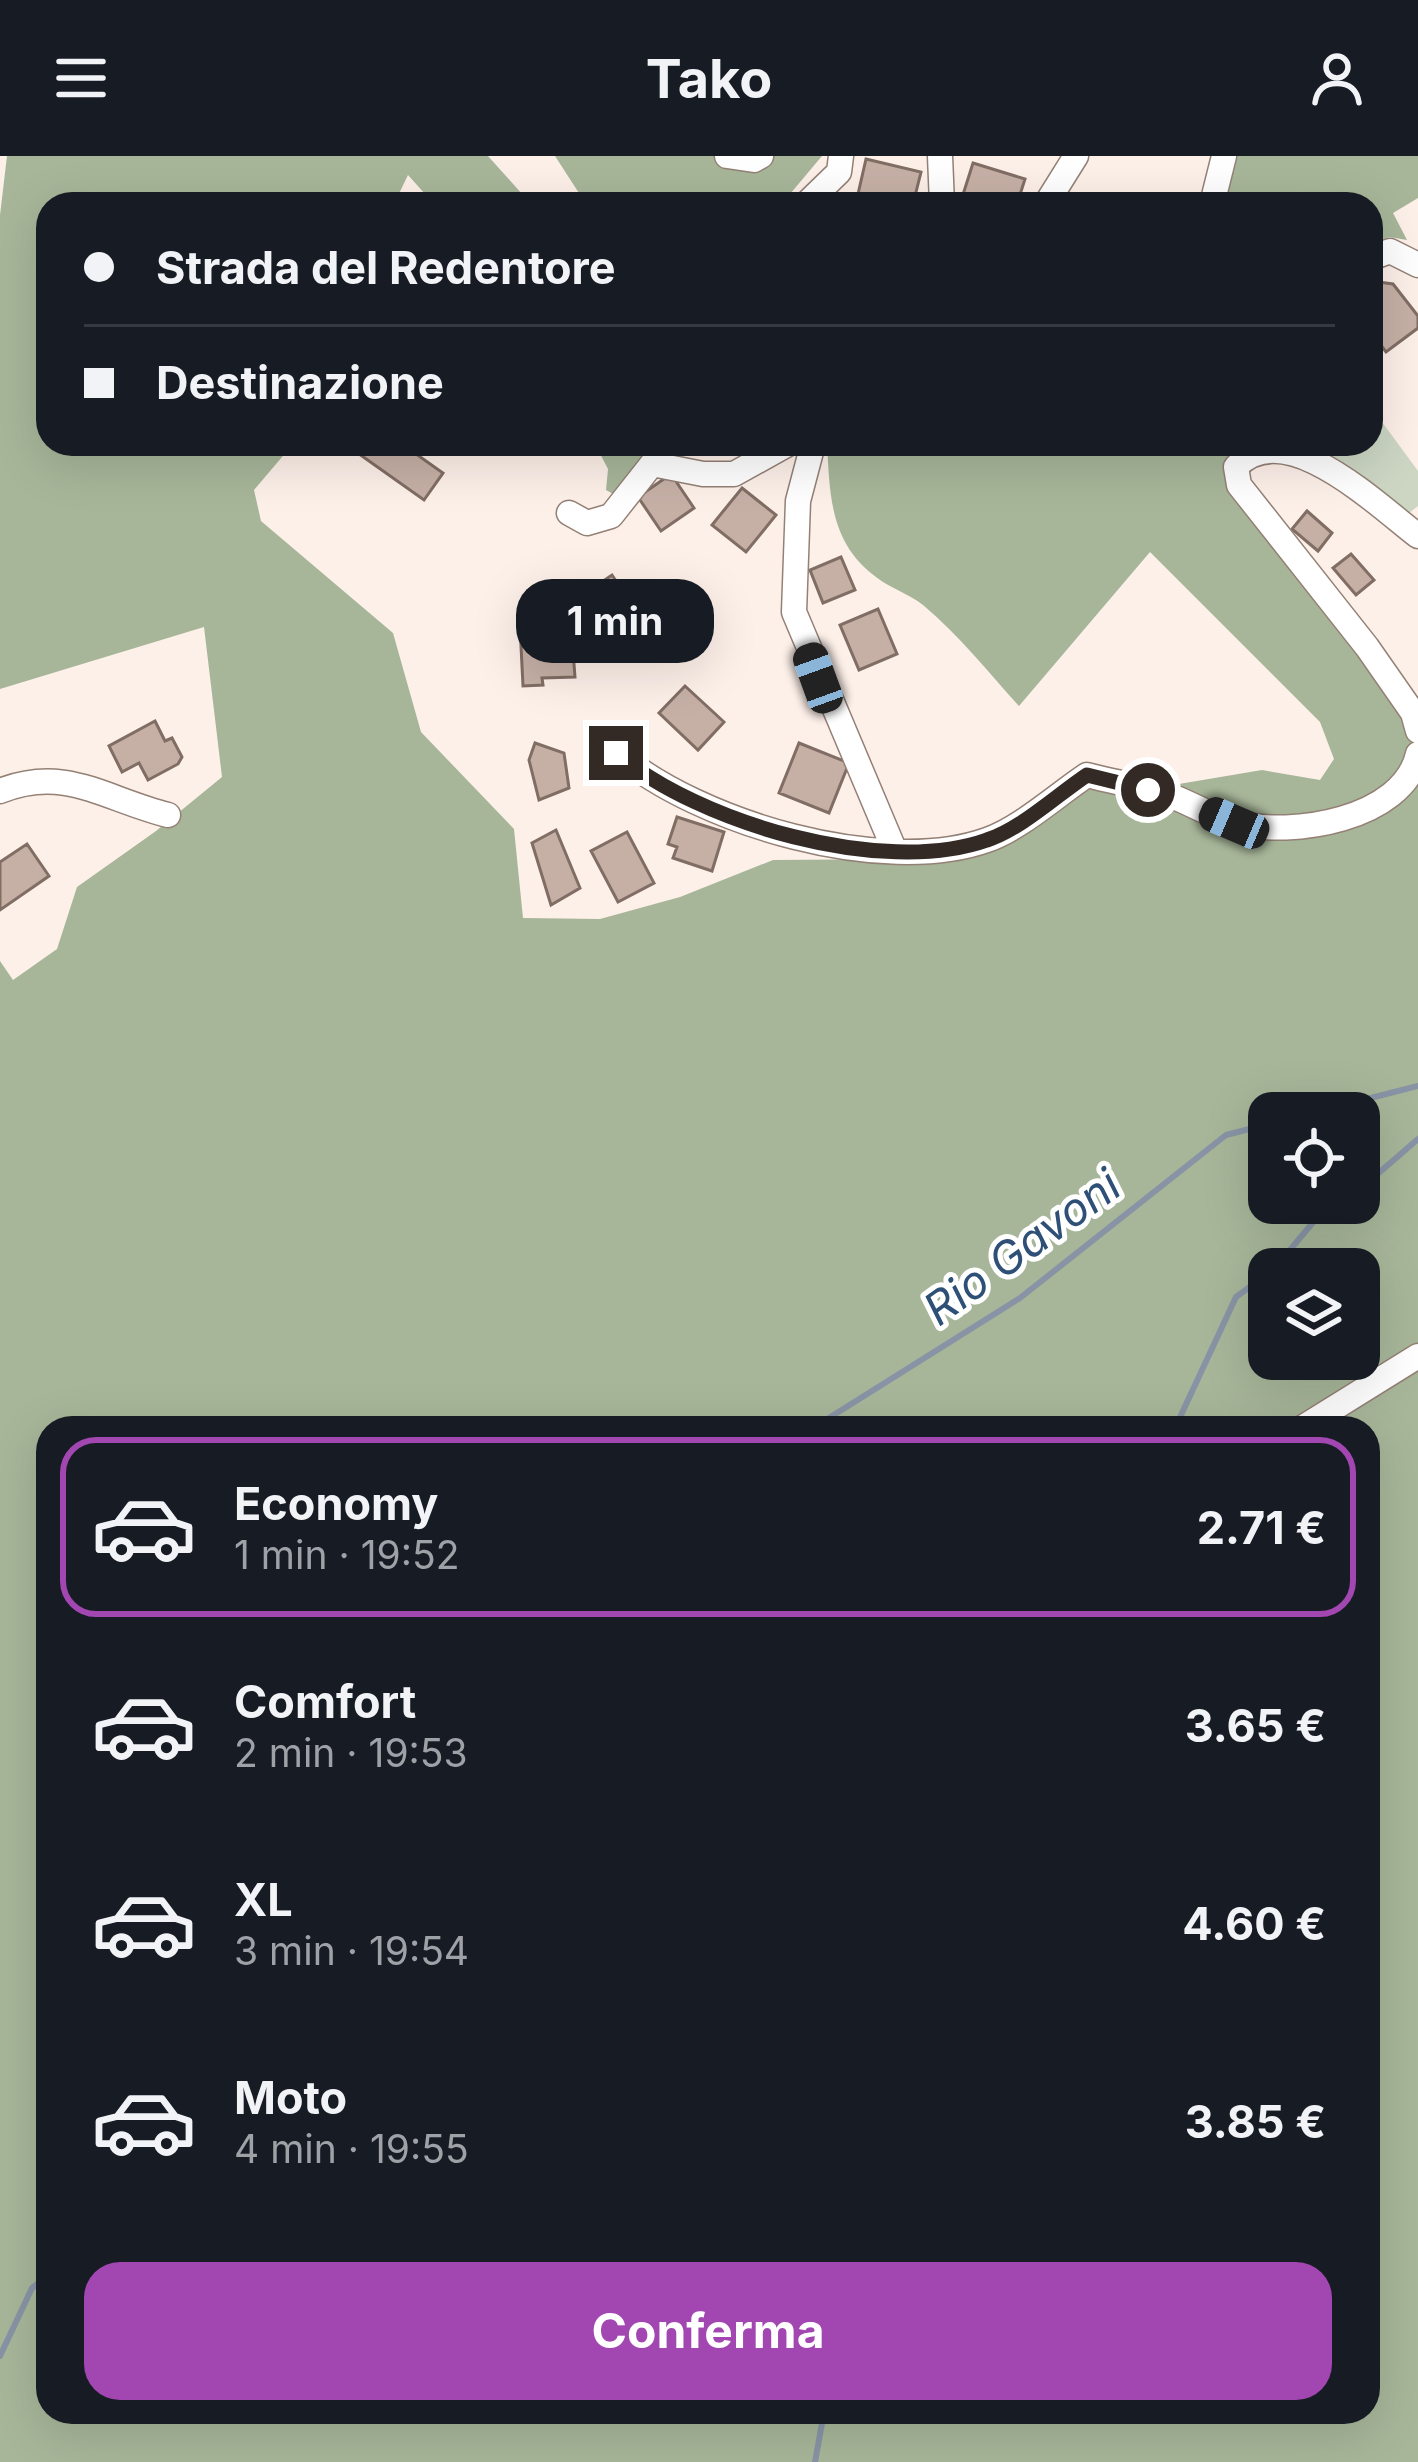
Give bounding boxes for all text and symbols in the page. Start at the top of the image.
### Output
icon: menu [48,45,114,111]
icon: person [1304,45,1370,111]
text: Tako [646,46,772,111]
text: Strada del Redentore [156,240,616,295]
text: Destinazione [156,355,444,410]
callout: 1 min [517,579,715,663]
text: 1 min [567,597,663,644]
car [789,638,847,718]
route end [589,726,643,780]
route start [1121,763,1175,817]
car [1194,792,1274,854]
map controls [1248,1092,1380,1380]
button: locate [1248,1092,1380,1224]
water label: Rio Gavoni [913,1156,1131,1336]
button: layers [1248,1248,1380,1380]
icon: car [90,1473,198,1581]
text: Economy [234,1476,438,1531]
text: 2.71 € [1197,1500,1326,1555]
text: 1 min · 19:52 [234,1531,459,1578]
icon: car [90,1671,198,1779]
text: Comfort [234,1674,416,1729]
text: 3.65 € [1185,1698,1326,1753]
text: 2 min · 19:53 [234,1729,468,1776]
icon: car [90,1869,198,1977]
text: XL [234,1872,293,1927]
text: 4.60 € [1182,1896,1326,1951]
text: 3 min · 19:54 [234,1927,469,1974]
icon: car [90,2067,198,2175]
text: Moto [234,2070,347,2125]
text: 3.85 € [1185,2094,1326,2149]
text: 4 min · 19:55 [234,2125,469,2172]
button: Conferma [84,2262,1332,2400]

